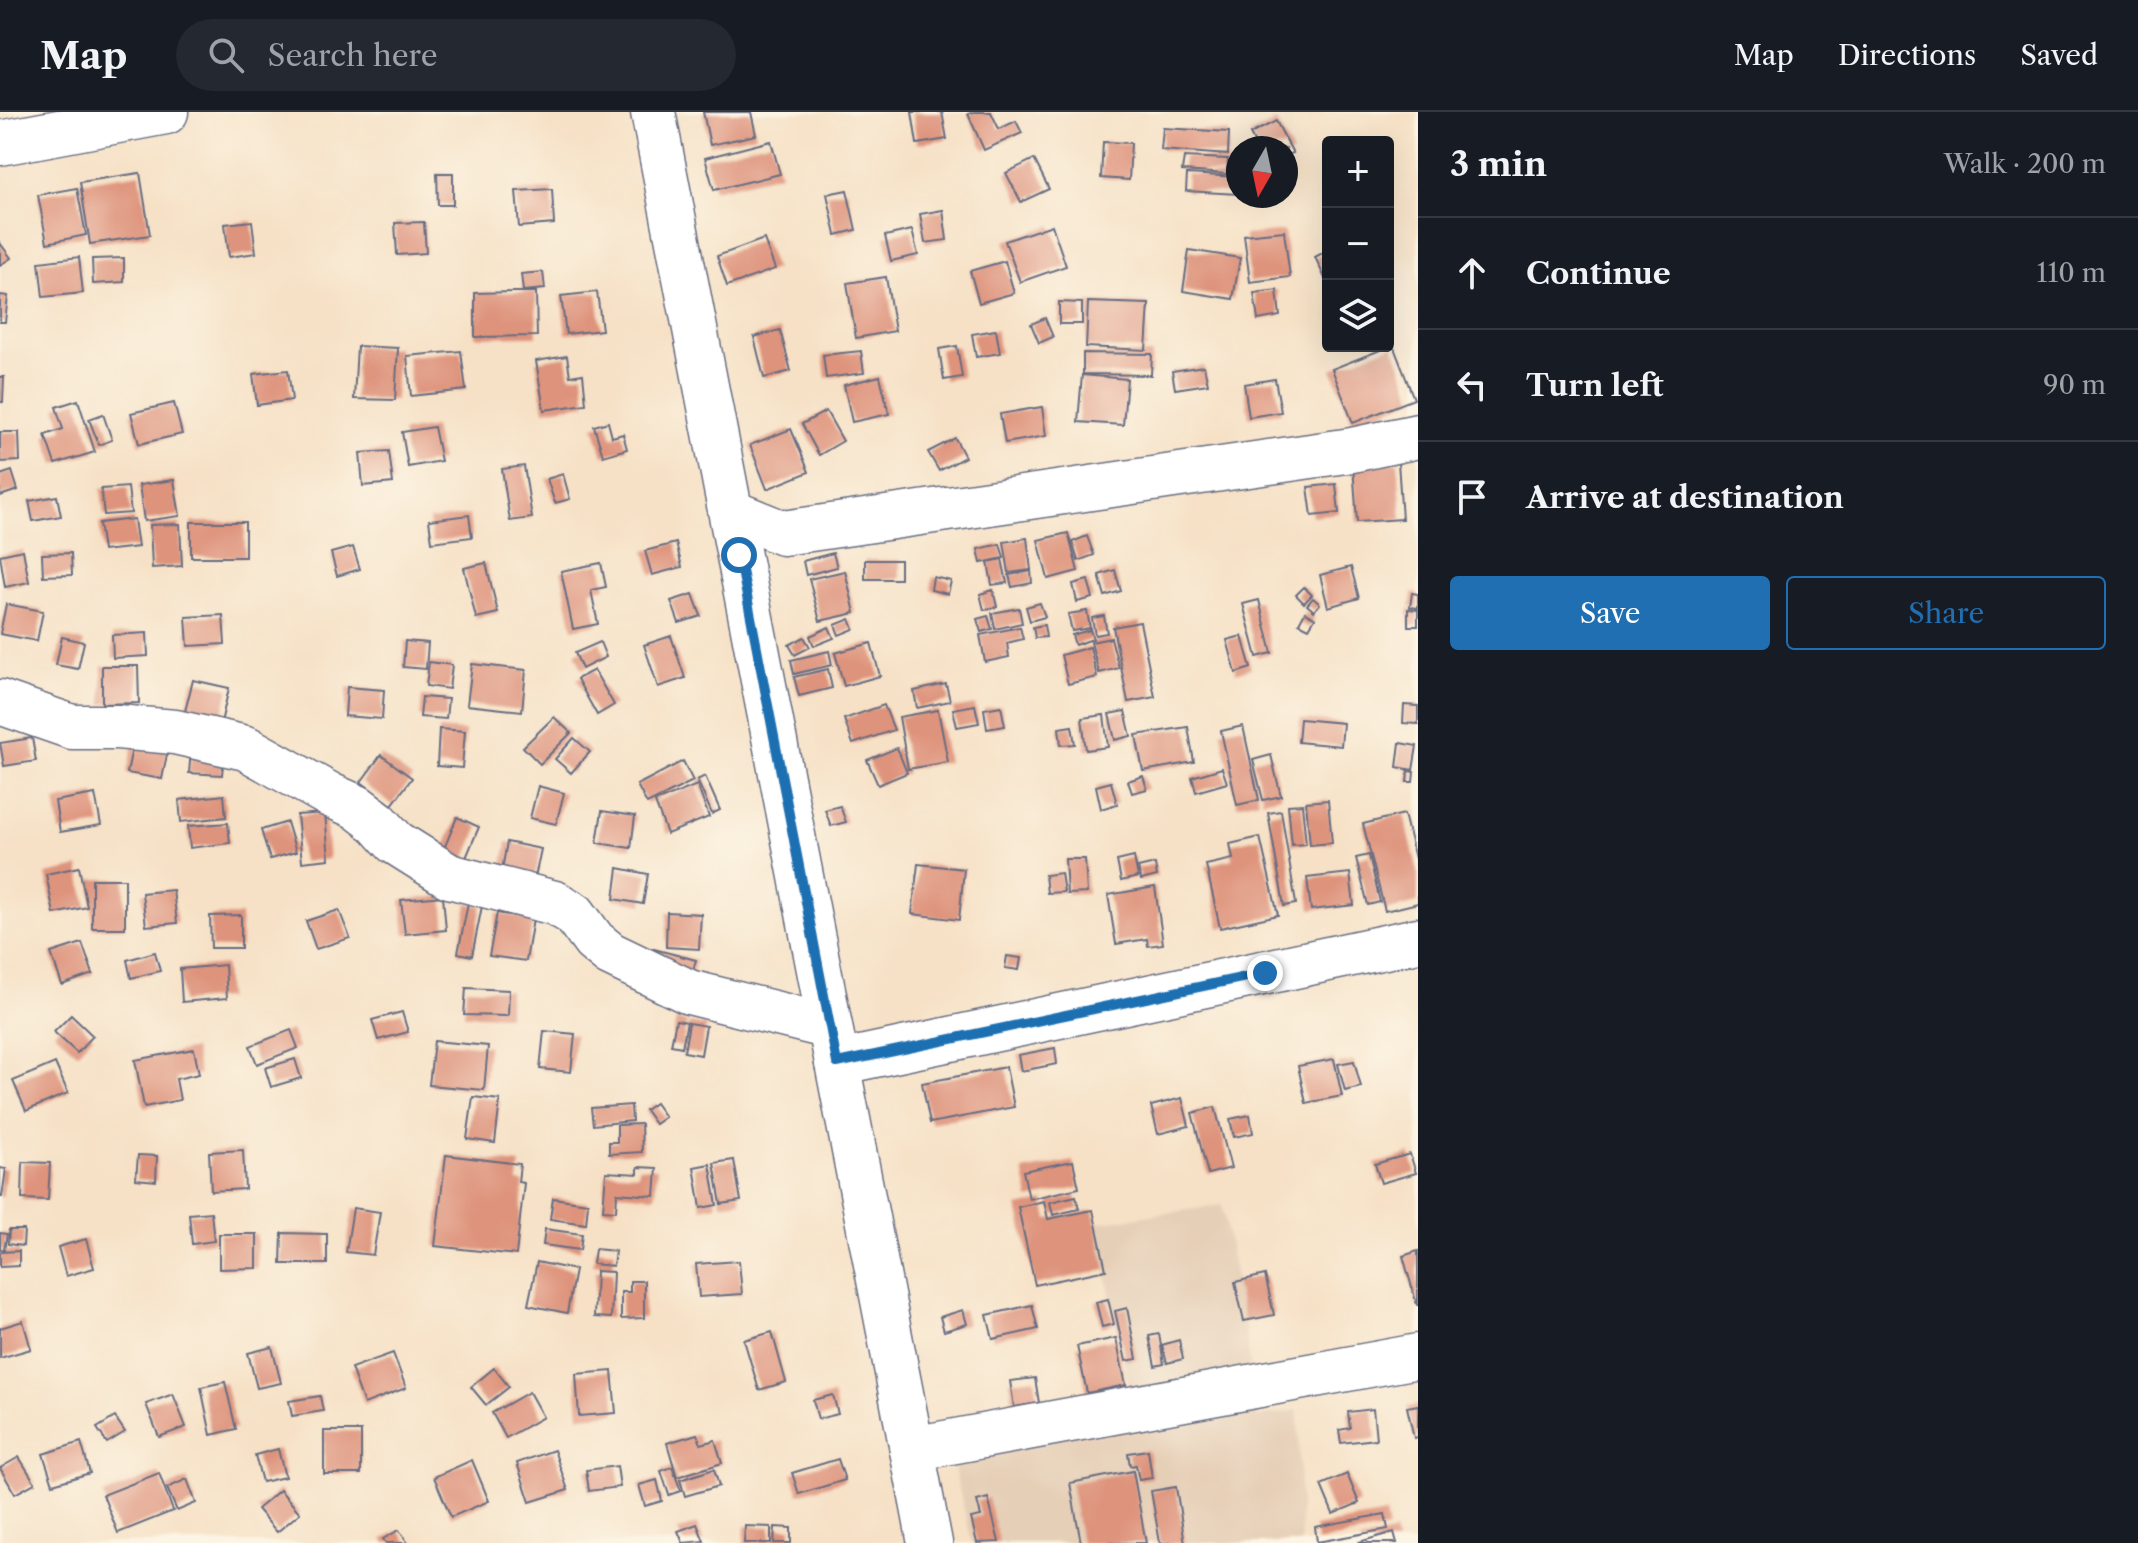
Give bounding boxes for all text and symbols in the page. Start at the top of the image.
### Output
search box [176,19,736,91]
text: Map [40,32,128,79]
icon: search [204,33,248,77]
text: Search here [268,37,438,74]
text: Map [1734,38,1794,72]
text: Directions [1838,38,1976,72]
text: Saved [2020,38,2098,72]
north arrow [1226,136,1298,208]
map controls [1322,136,1394,352]
button: + [1322,136,1394,208]
text: 3 min [1450,143,1547,185]
text: Walk · 200 m [1944,148,2106,180]
button: − [1322,208,1394,280]
icon: ahead [1450,251,1494,295]
text: Continue [1526,255,1671,292]
text: 110 m [2037,257,2106,289]
button: layers [1322,280,1394,352]
icon: left [1450,363,1494,407]
text: Turn left [1526,367,1663,404]
text: 90 m [2043,369,2106,401]
icon: arrive [1450,475,1494,519]
text: Arrive at destination [1526,479,1844,516]
route start [721,537,757,573]
button: Save [1450,576,1770,650]
button: Share [1786,576,2106,650]
route end [1247,955,1283,991]

